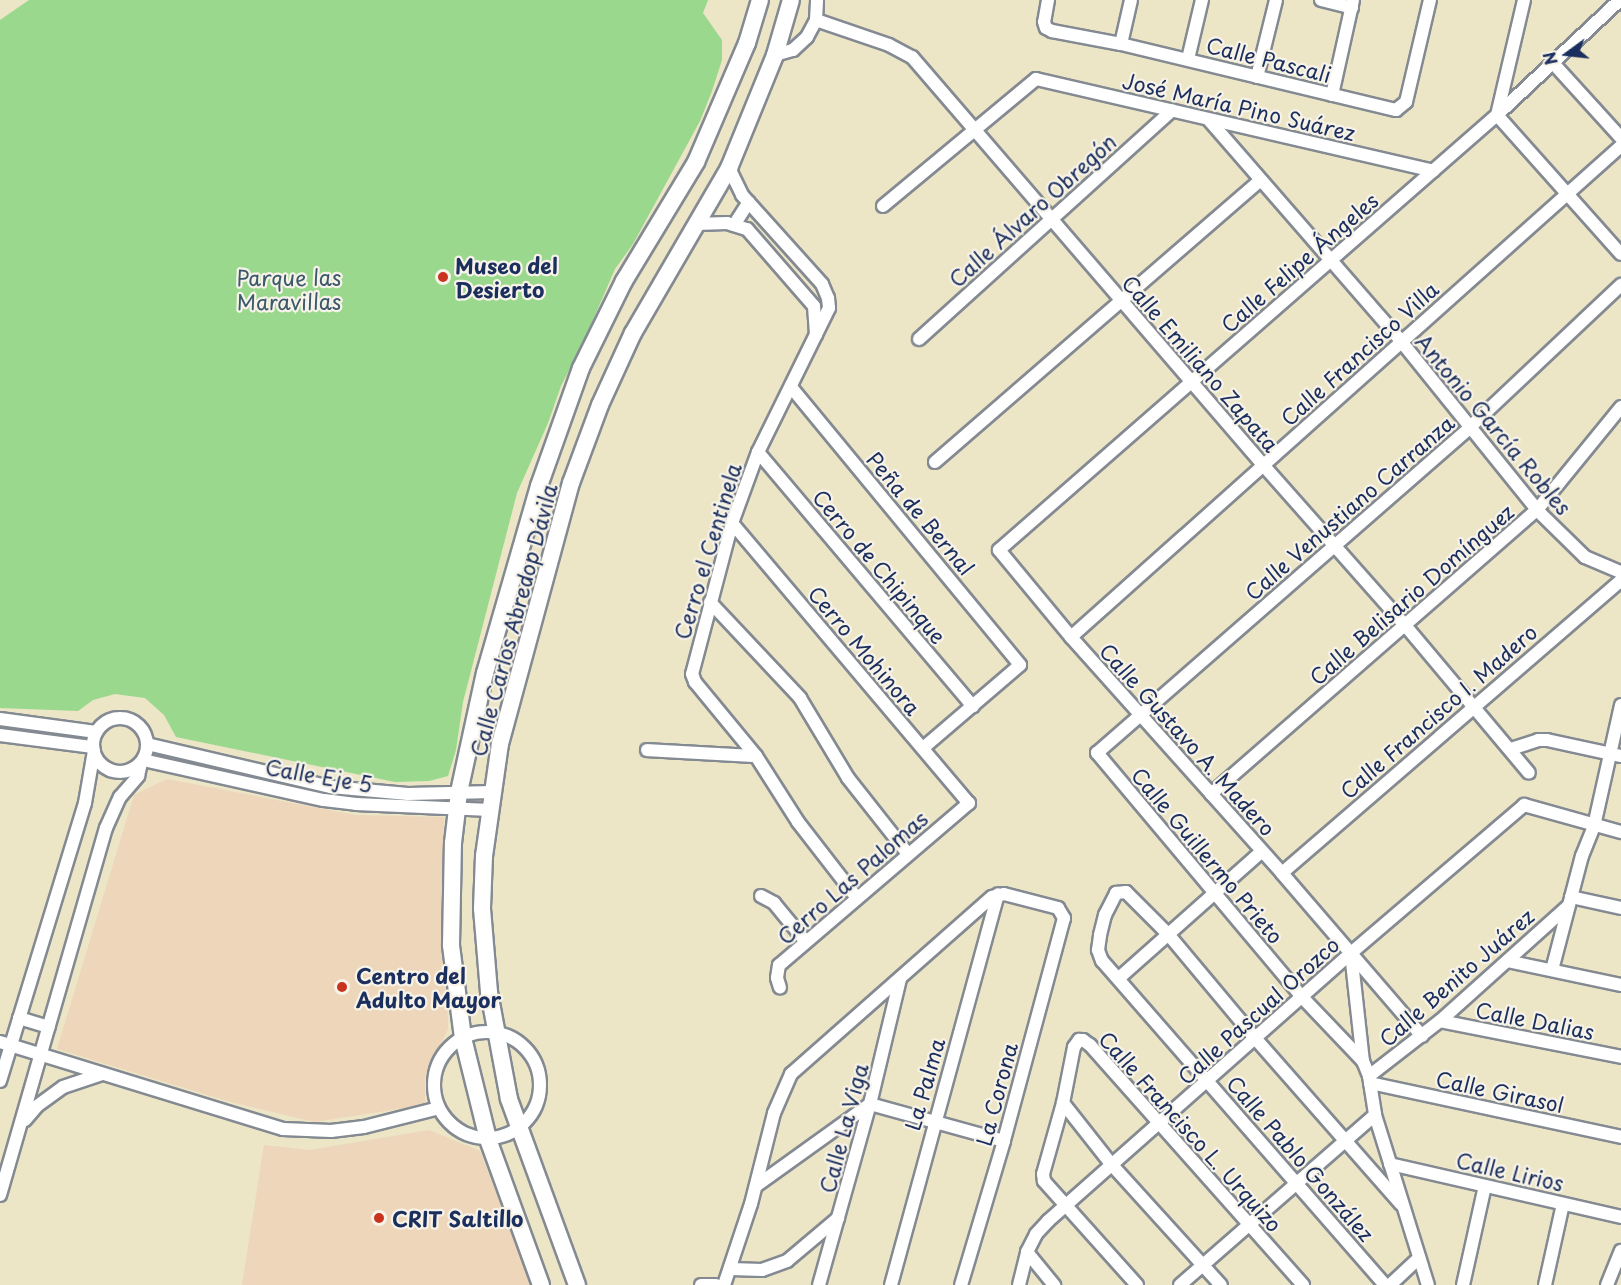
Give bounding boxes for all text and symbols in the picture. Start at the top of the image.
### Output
north arrow [1537,24,1597,84]
street label: Calle Pascali [1204,31,1334,87]
text: N [1536,49,1563,68]
street label: José María Pino Suárez [1120,67,1358,145]
street label: Calle Álvaro Obregón [943,128,1121,292]
street label: Calle Felipe Ángeles [1215,186,1383,338]
place label: Museo del Desierto [455,252,558,302]
park label: Parque las Maravillas [236,264,342,314]
marker: Museo del Desierto [436,270,450,284]
street label: Calle Emiliano Zapata [1118,270,1284,456]
street label: Calle Francisco Villa [1274,275,1444,431]
street label: Antonio García Robles [1411,329,1577,519]
street label: Calle Venustiano Carranza [1239,409,1459,605]
street label: Peña de Bernal [862,446,980,580]
street label: Cerro el Centinela [668,459,746,643]
street label: Calle Carlos Abredop Dávila [464,479,562,761]
street label: Cerro de Chipinque [808,483,952,649]
street label: Calle Belisario Domínguez [1304,498,1518,690]
street label: Cerro Mohinora [804,580,926,720]
street label: Calle Francisco I. Madero [1333,617,1543,805]
street label: Calle Gustavo A. Madero [1094,637,1282,841]
street label: Calle Eje 5 [263,753,375,797]
street label: Calle Guillermo Prieto [1127,762,1289,948]
street label: Cerro Las Palomas [772,805,932,949]
street label: Calle Benito Juárez [1373,903,1539,1051]
street label: Calle Pascual Orozco [1171,930,1345,1090]
place label: Centro del Adulto Mayor [356,962,503,1012]
marker: Centro del Adulto Mayor [333,978,351,996]
street label: Calle Dalias [1473,996,1597,1044]
street label: Calle Francisco L. Urquizo [1094,1025,1288,1237]
street label: La Palma [899,1035,949,1133]
street label: La Corona [970,1040,1022,1148]
street label: Calle La Viga [813,1060,873,1196]
street label: Calle Girasol [1434,1065,1566,1117]
street label: Calle Pablo González [1222,1070,1380,1246]
street label: Calle Lirios [1454,1146,1566,1196]
place label: CRIT Saltillo [392,1205,525,1231]
marker: CRIT Saltillo [370,1209,388,1227]

